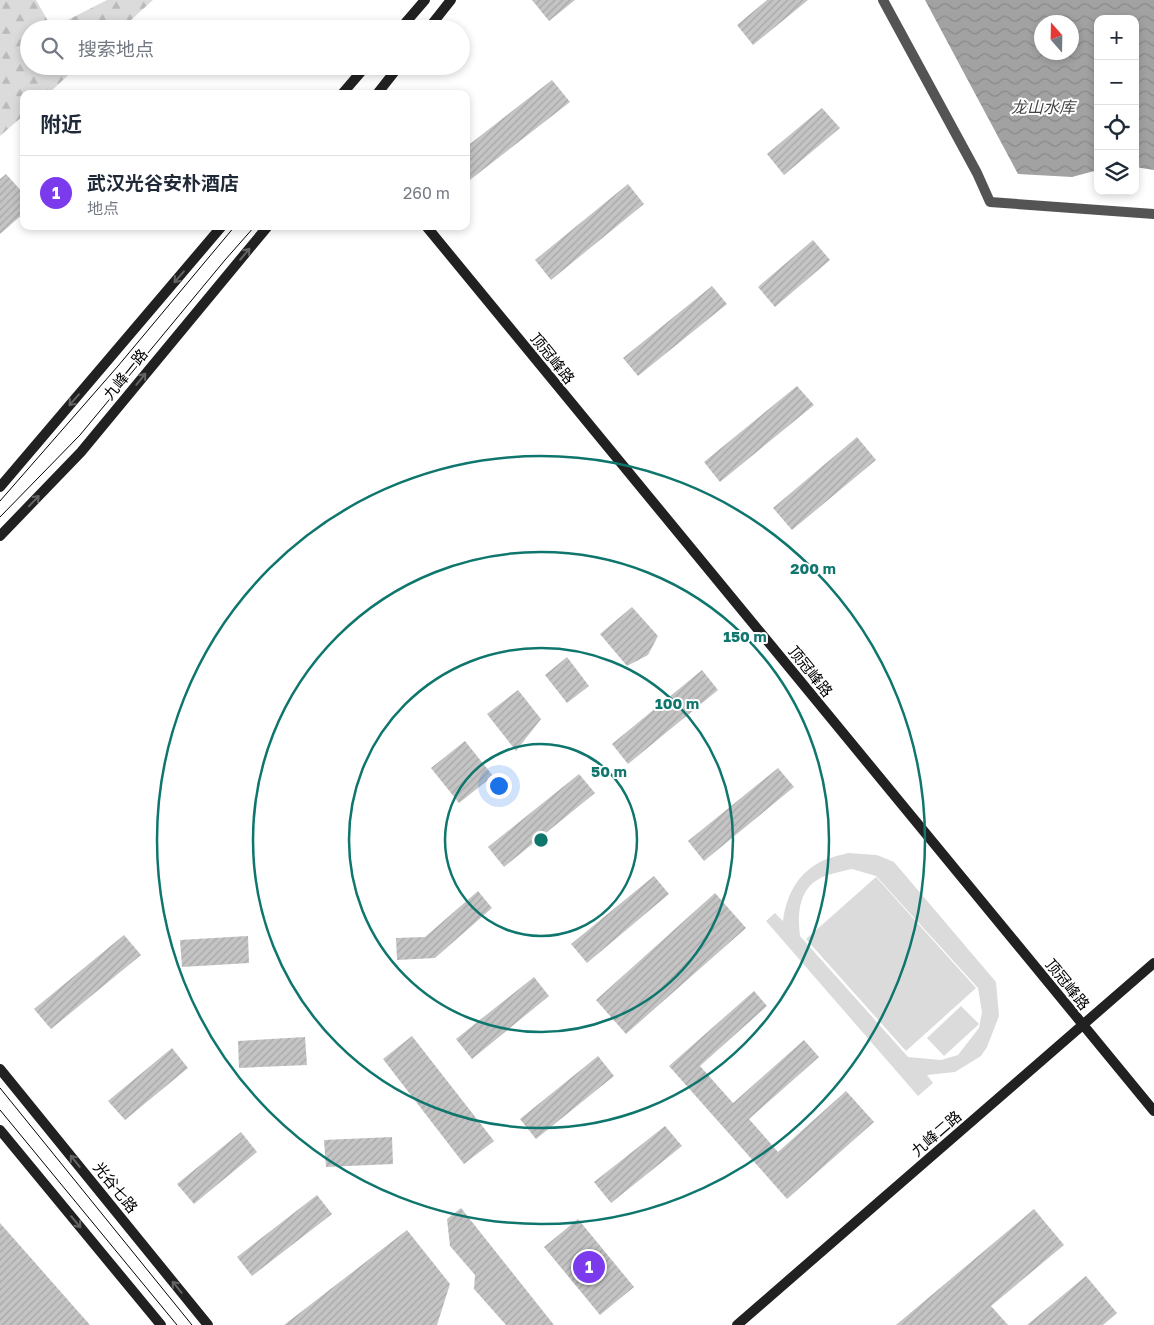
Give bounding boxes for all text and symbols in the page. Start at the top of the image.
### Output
north arrow [1034,15,1079,60]
map controls [1094,15,1139,195]
button: + [1094,15,1139,60]
search box [20,20,470,75]
icon: search [38,34,66,62]
text: 搜索地点 [78,37,154,60]
button: − [1094,60,1139,105]
water label: 龙山水库 [1011,97,1078,117]
button: locate [1094,105,1139,150]
text: 附近 [40,111,82,137]
button: layers [1094,150,1139,195]
text: 武汉光谷安朴酒店 [87,171,239,194]
text: 1 [52,183,60,203]
text: 260 m [403,183,450,203]
text: 地点 [87,198,119,218]
one-way arrow [239,248,250,261]
one-way arrow [174,270,185,283]
street label: 顶冠峰路 [527,329,579,387]
street label: 九峰一路 [99,345,151,403]
one-way arrow [135,373,146,386]
one-way arrow [68,394,80,407]
one-way arrow [28,495,40,508]
text: 200 m [790,559,836,577]
text: 150 m [723,627,767,645]
street label: 顶冠峰路 [785,642,837,700]
text: 100 m [655,694,699,712]
text: 50 m [591,762,627,780]
your location [486,773,512,799]
centre of rings [532,831,550,849]
street label: 顶冠峰路 [1042,955,1094,1013]
street label: 九峰二路 [907,1107,965,1159]
one-way arrow [69,1155,80,1168]
street label: 光谷七路 [90,1158,142,1216]
one-way arrow [70,1215,81,1228]
pin: 1 [573,1248,605,1286]
one-way arrow [172,1281,183,1294]

